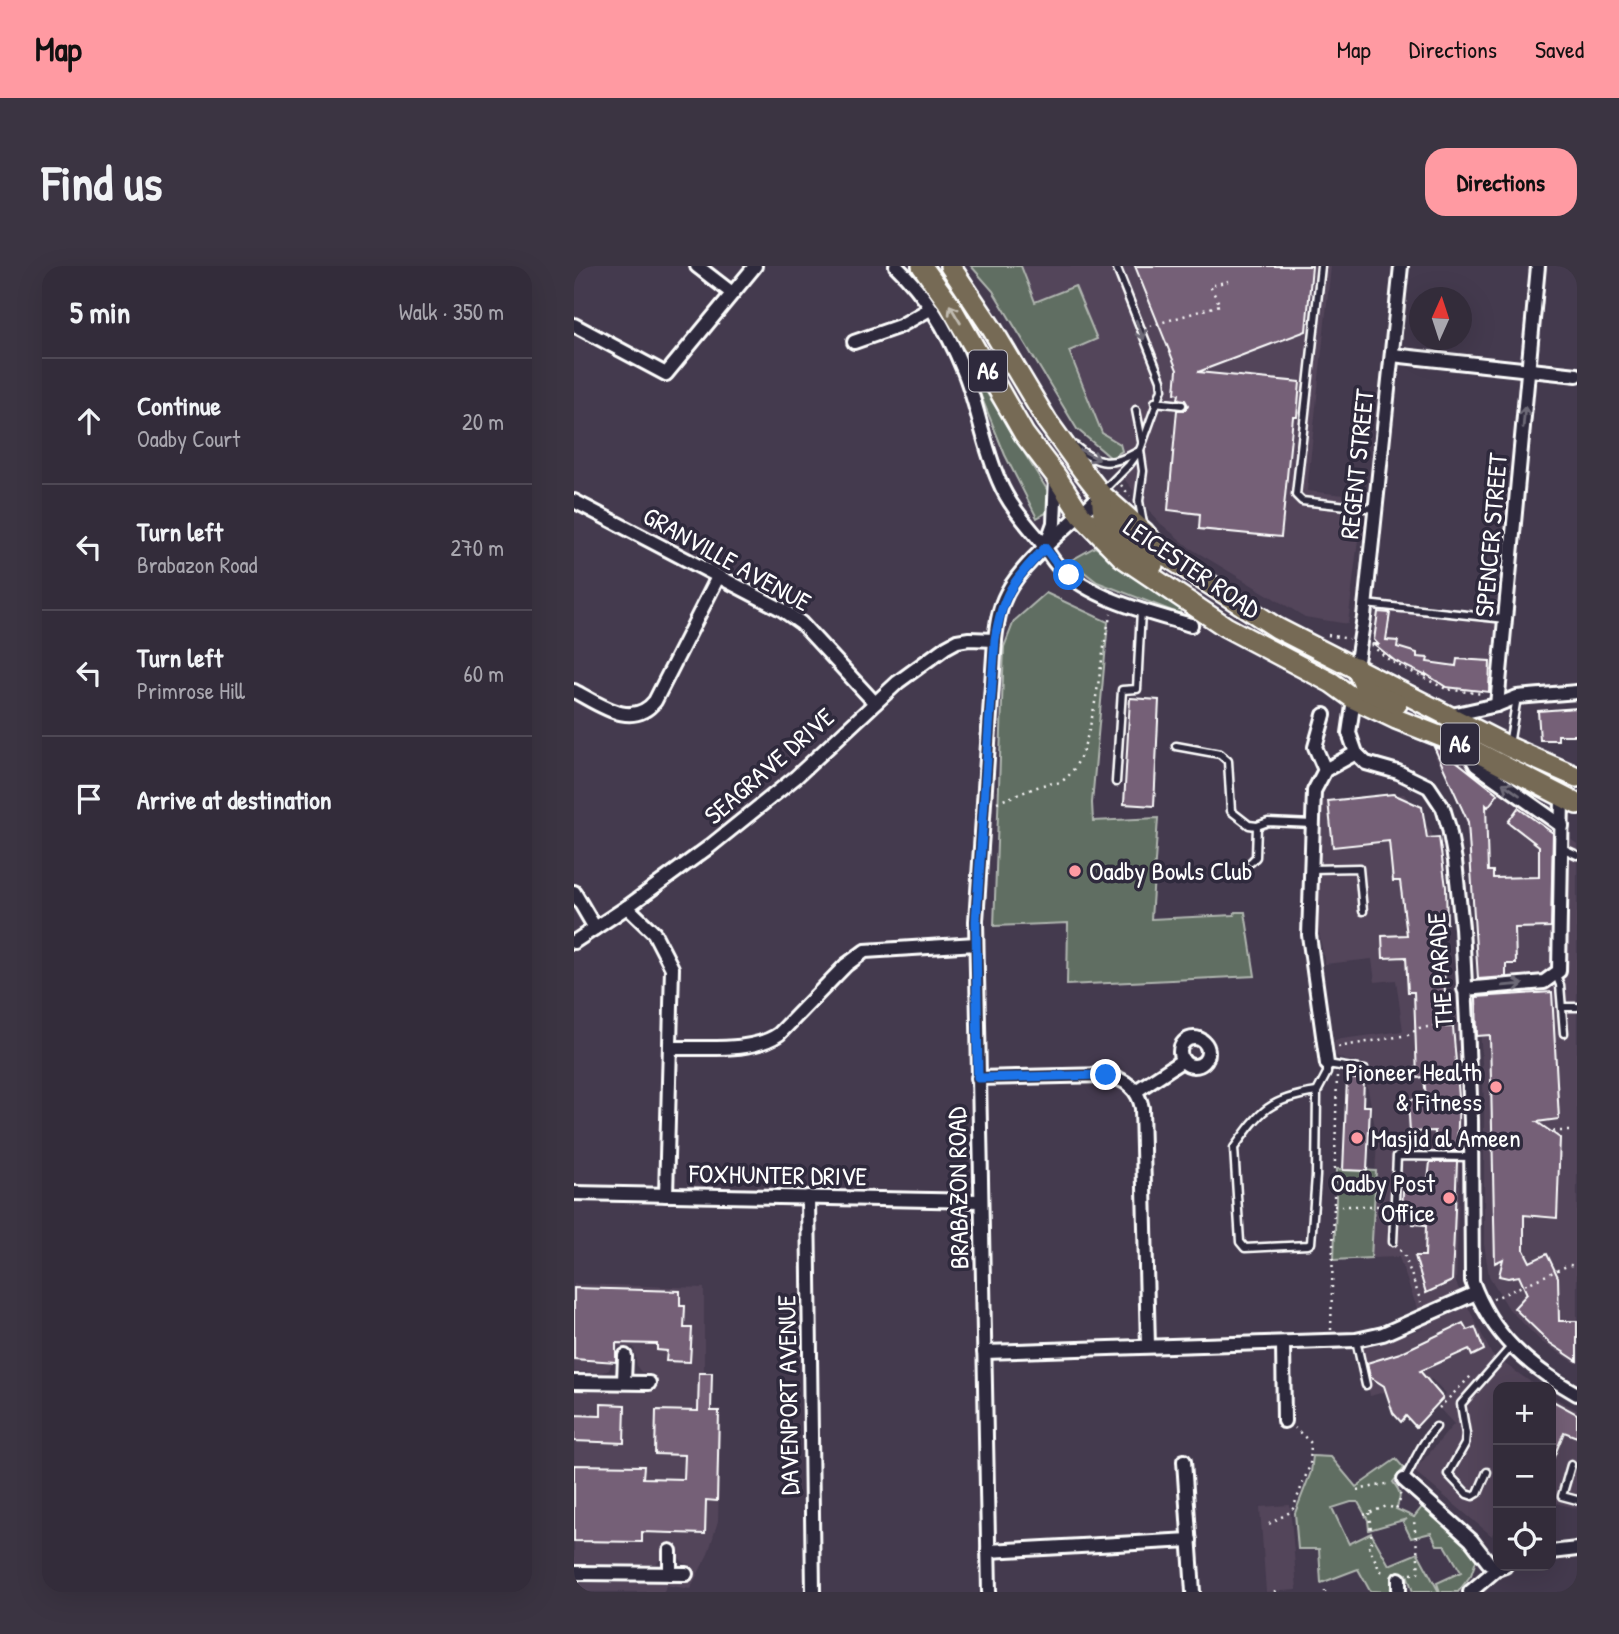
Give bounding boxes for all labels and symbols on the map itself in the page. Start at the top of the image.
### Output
north arrow [1409,287,1472,350]
one-way arrow [948,304,962,324]
one-way arrow [1135,318,1148,340]
road number: A6 [969,350,1007,391]
street label: REGENT STREET [1331,387,1382,541]
one-way arrow [1518,407,1531,429]
one-way arrow [1079,449,1100,463]
street label: SPENCER STREET [1466,451,1515,618]
street label: GRANVILLE AVENUE [637,498,818,619]
street label: LEICESTER ROAD [1117,509,1268,627]
route start [1053,559,1084,590]
street label: SEAGRAVE DRIVE [696,699,841,832]
road number: A6 [1441,724,1479,765]
one-way arrow [1502,782,1521,796]
place label: Oadby Bowls Club [1089,853,1252,888]
marker: Oadby Bowls Club [1067,863,1083,879]
street label: THE PARADE [1418,911,1461,1029]
one-way arrow [1501,978,1524,991]
place label: Pioneer Health & Fitness [1345,1054,1482,1119]
route end [1090,1059,1121,1090]
marker: Pioneer Health & Fitness [1488,1079,1504,1095]
street label: BRABAZON ROAD [939,1106,976,1269]
place label: Masjid al Ameen [1371,1120,1521,1155]
marker: Masjid al Ameen [1349,1130,1365,1146]
street label: FOXHUNTER DRIVE [688,1155,868,1194]
place label: Oadby Post Office [1331,1165,1436,1230]
marker: Oadby Post Office [1441,1190,1457,1206]
street label: DAVENPORT AVENUE [768,1294,807,1495]

